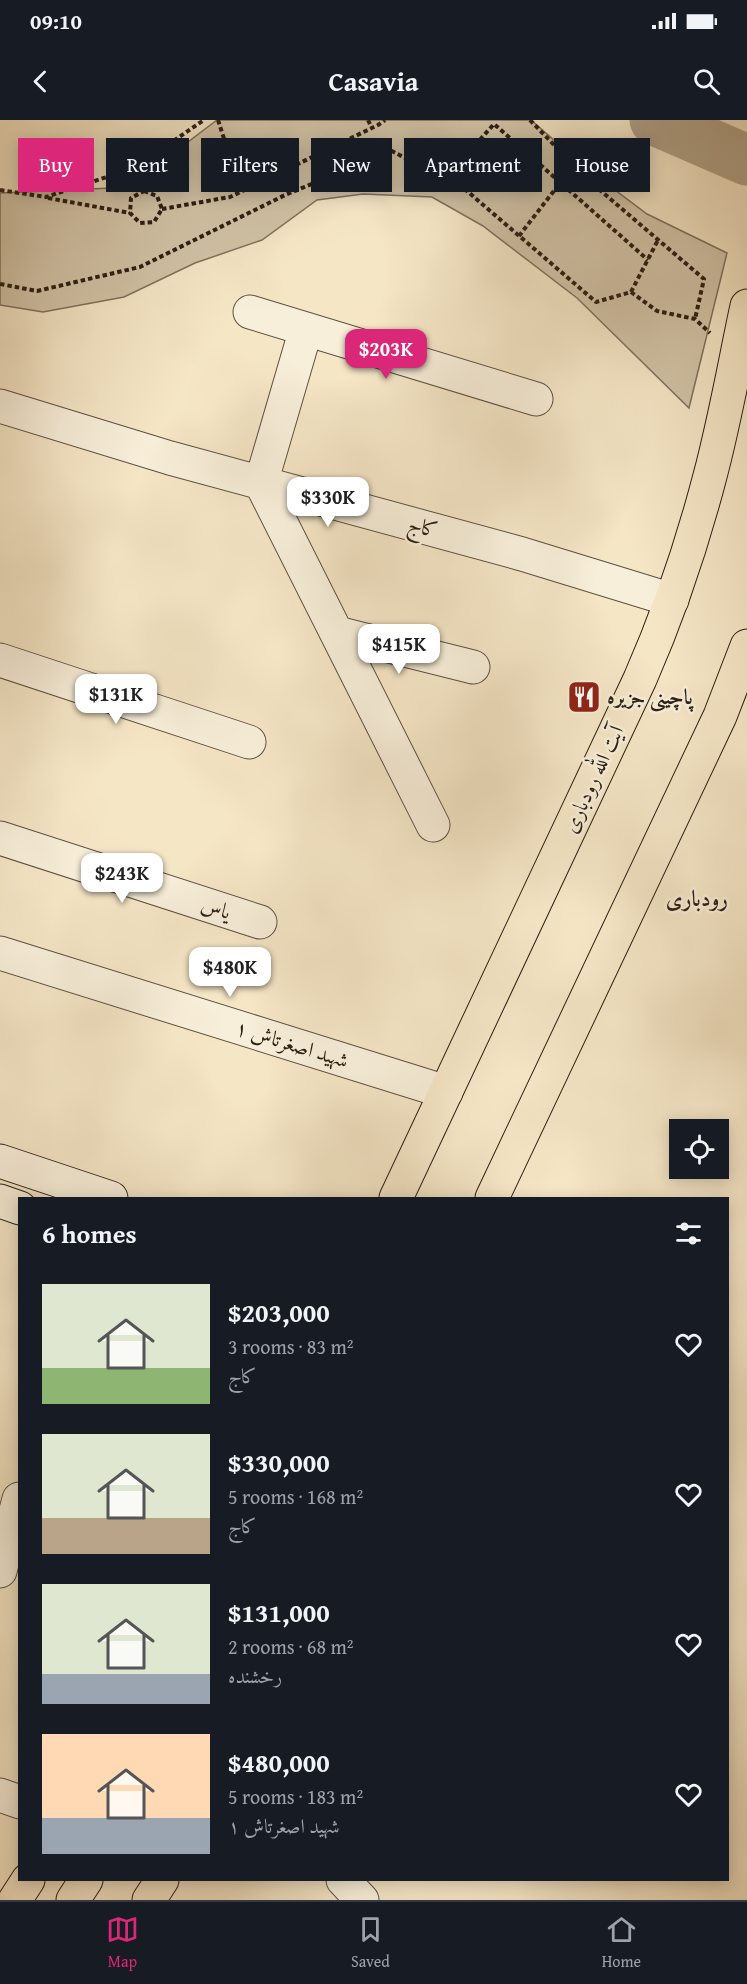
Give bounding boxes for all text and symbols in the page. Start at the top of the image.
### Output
text: 09:10 [30,5,82,37]
text: Casavia [328,61,419,101]
icon: back [24,65,57,98]
icon: search [690,65,723,98]
chip: Buy [18,138,94,192]
chip: Rent [106,138,189,192]
chip: Filters [201,138,299,192]
chip: New [311,138,392,192]
chip: Apartment [404,138,542,192]
chip: House [554,138,650,192]
pin: $203K [344,329,428,380]
text: $203K [359,334,413,363]
pin: $330K [286,477,370,528]
text: $330K [301,482,355,511]
street label: کاج [404,508,442,549]
pin: $415K [357,624,441,675]
text: $415K [372,629,426,658]
pin: $131K [74,674,158,725]
text: $131K [89,679,143,708]
restaurant icon: پاچینی جزیره [566,679,602,715]
place label: پاچینی جزیره [607,681,695,712]
street label: آیت الله رودباری [553,717,632,838]
pin: $243K [80,853,164,904]
text: $243K [95,858,149,887]
district label: رودباری [666,882,728,914]
street label: یاس [197,888,236,927]
pin: $480K [188,947,272,998]
text: $480K [203,952,257,981]
street label: شهید اصغرتاش ۱ [232,1012,353,1075]
map controls [669,1119,729,1179]
button: locate [669,1119,729,1179]
text: 6 homes [42,1214,137,1253]
icon: filters [672,1217,705,1250]
text: $203,000 [228,1293,330,1332]
icon: home [90,1308,162,1380]
icon: heart [672,1328,705,1361]
text: 3 rooms · 83 m² [228,1332,354,1361]
text: کاج [228,1361,257,1390]
text: $330,000 [228,1443,330,1482]
icon: home [90,1458,162,1530]
icon: heart [672,1478,705,1511]
text: 5 rooms · 168 m² [228,1482,363,1511]
text: کاج [228,1511,257,1540]
text: $131,000 [228,1593,330,1632]
icon: home [90,1608,162,1680]
icon: heart [672,1628,705,1661]
text: 2 rooms · 68 m² [228,1632,354,1661]
text: رخشنده [228,1661,282,1690]
text: $480,000 [228,1743,330,1782]
icon: home [90,1758,162,1830]
icon: heart [672,1778,705,1811]
text: 5 rooms · 183 m² [228,1782,363,1811]
text: شهید اصغرتاش ۱ [228,1811,340,1840]
tab: Map [106,1913,139,1973]
tab: Saved [351,1913,390,1973]
tab: Home [602,1913,641,1973]

